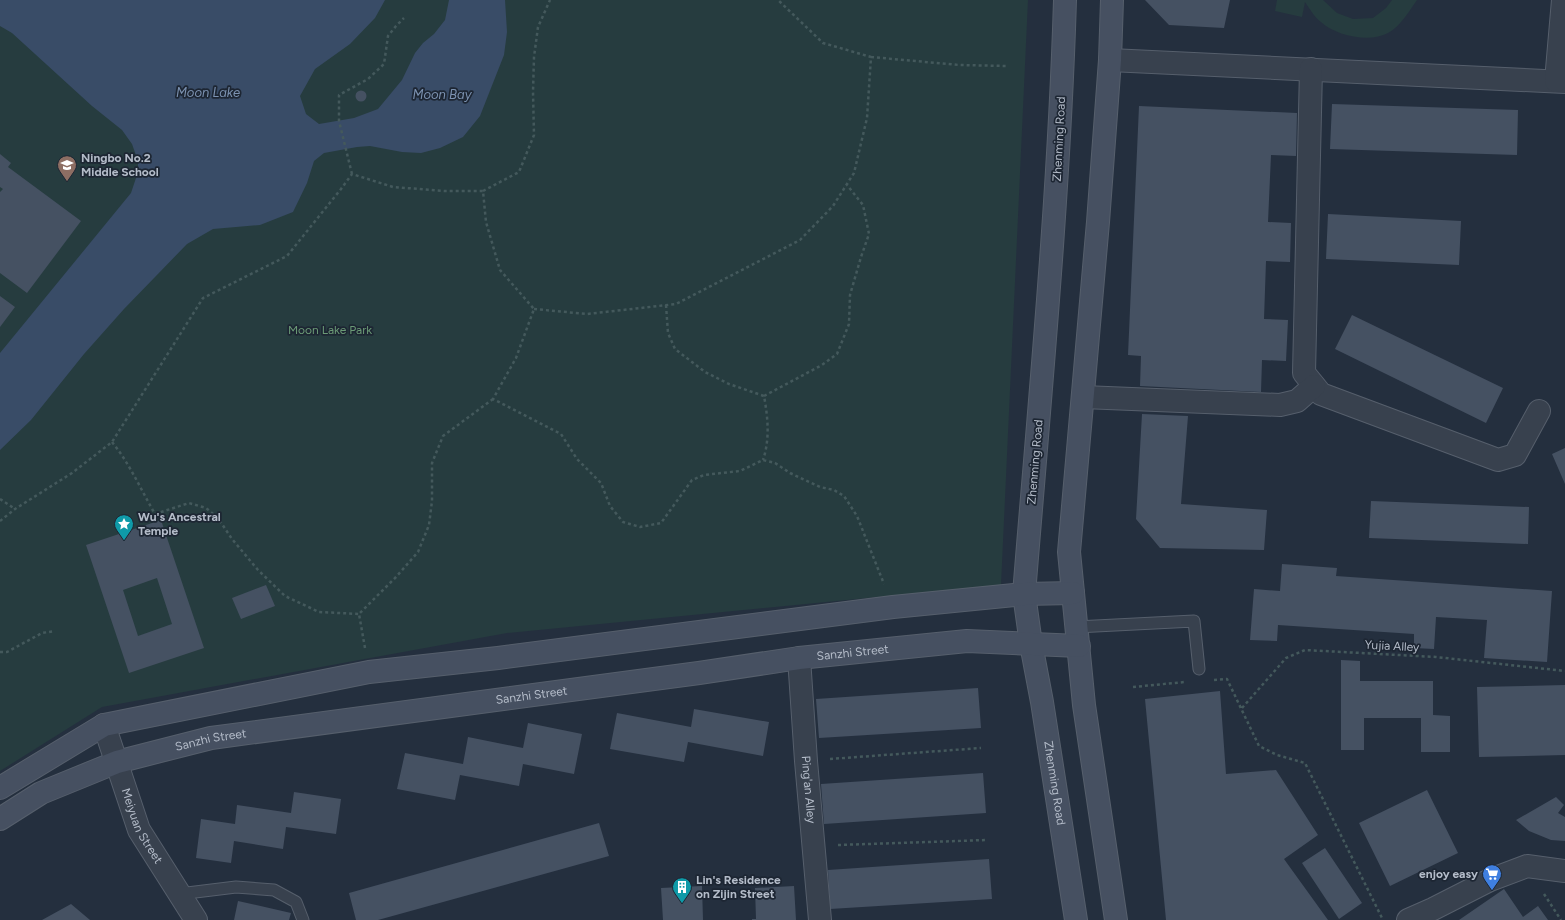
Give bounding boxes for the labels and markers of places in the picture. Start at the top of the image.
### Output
place label: Ningbo No.2 Middle School [81,151,159,179]
school or university icon: Ningbo No.2 Middle School [56,154,78,182]
place label: Wu's Ancestral Temple [138,510,221,538]
place icon: Wu's Ancestral Temple [113,513,135,541]
supermarket icon: enjoy easy [1481,863,1503,891]
place label: enjoy easy [1419,867,1478,881]
place label: Lin's Residence on Zijin Street [696,873,781,901]
building icon: Lin's Residence on Zijin Street [671,876,693,904]

